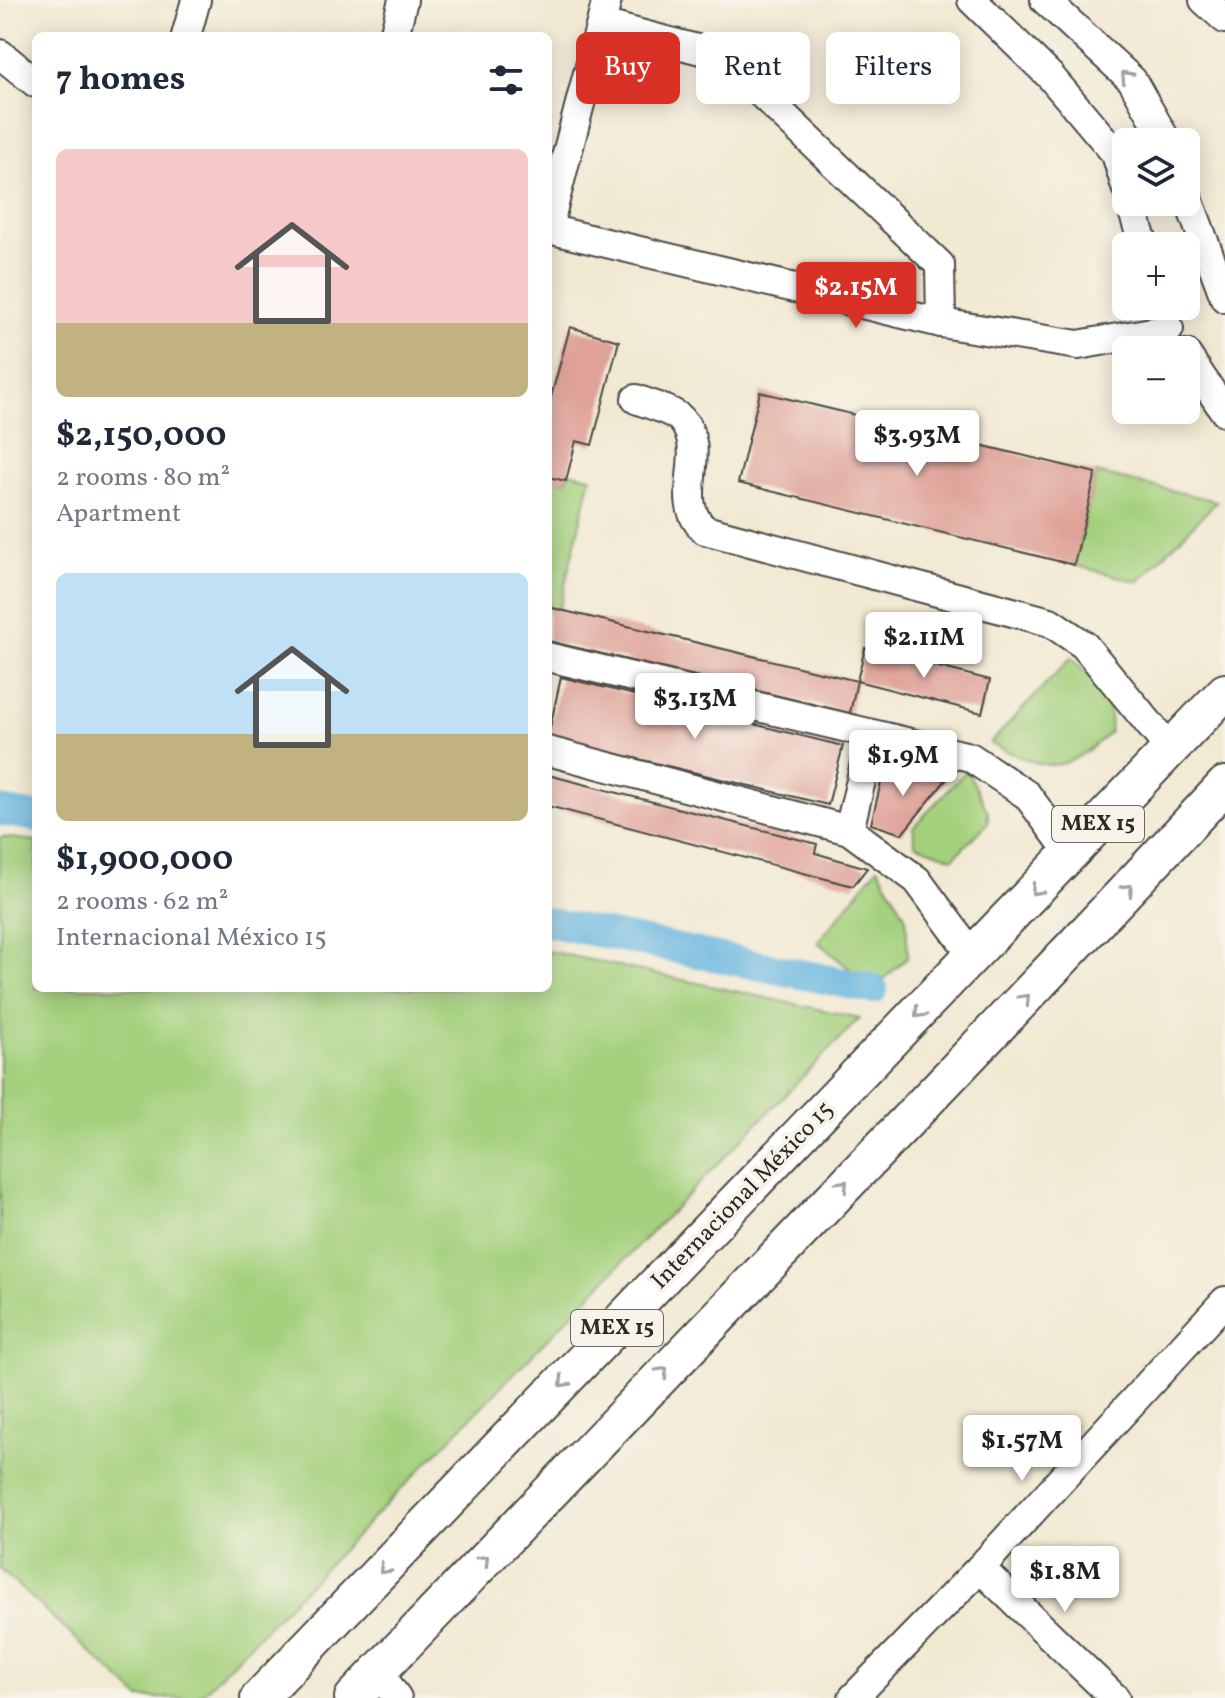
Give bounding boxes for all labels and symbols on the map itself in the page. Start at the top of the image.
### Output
one-way arrow [1121,71,1136,86]
pin: $2.15M [791,262,921,330]
pin: $3.93M [852,410,982,478]
pin: $2.11M [859,612,989,680]
pin: $3.13M [630,673,760,741]
pin: $1.9M [847,730,959,798]
road number: MEX 15 [1052,806,1144,842]
one-way arrow [1031,881,1045,896]
one-way arrow [1118,884,1132,899]
one-way arrow [1016,994,1030,1008]
one-way arrow [914,1004,929,1018]
street label: Internacional México 15 [644,1094,842,1298]
one-way arrow [834,1180,849,1194]
road number: MEX 15 [571,1310,663,1346]
one-way arrow [653,1367,668,1381]
one-way arrow [559,1373,574,1387]
pin: $1.57M [957,1415,1087,1483]
pin: $1.8M [1009,1546,1121,1614]
one-way arrow [474,1555,489,1569]
one-way arrow [379,1560,393,1574]

